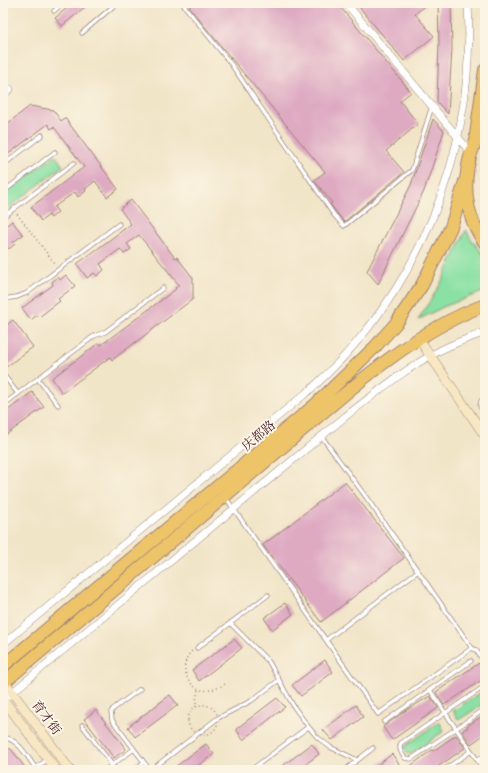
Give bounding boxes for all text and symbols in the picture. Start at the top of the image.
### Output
street label: 庆都路 [237,416,279,455]
street label: 育才街 [27,696,66,739]

